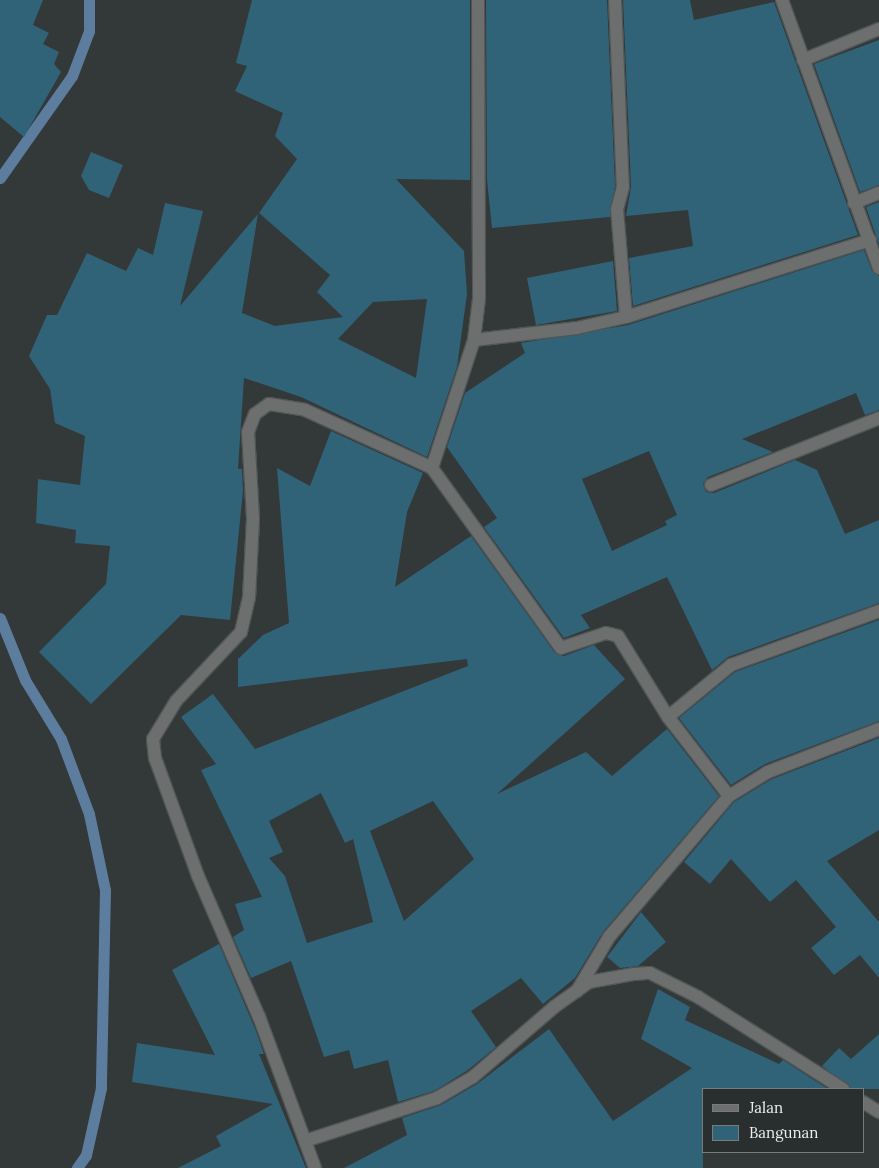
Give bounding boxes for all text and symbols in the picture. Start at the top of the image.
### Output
legend [702,1088,864,1153]
text: Jalan [749,1098,783,1117]
text: Bangunan [749,1123,818,1142]

